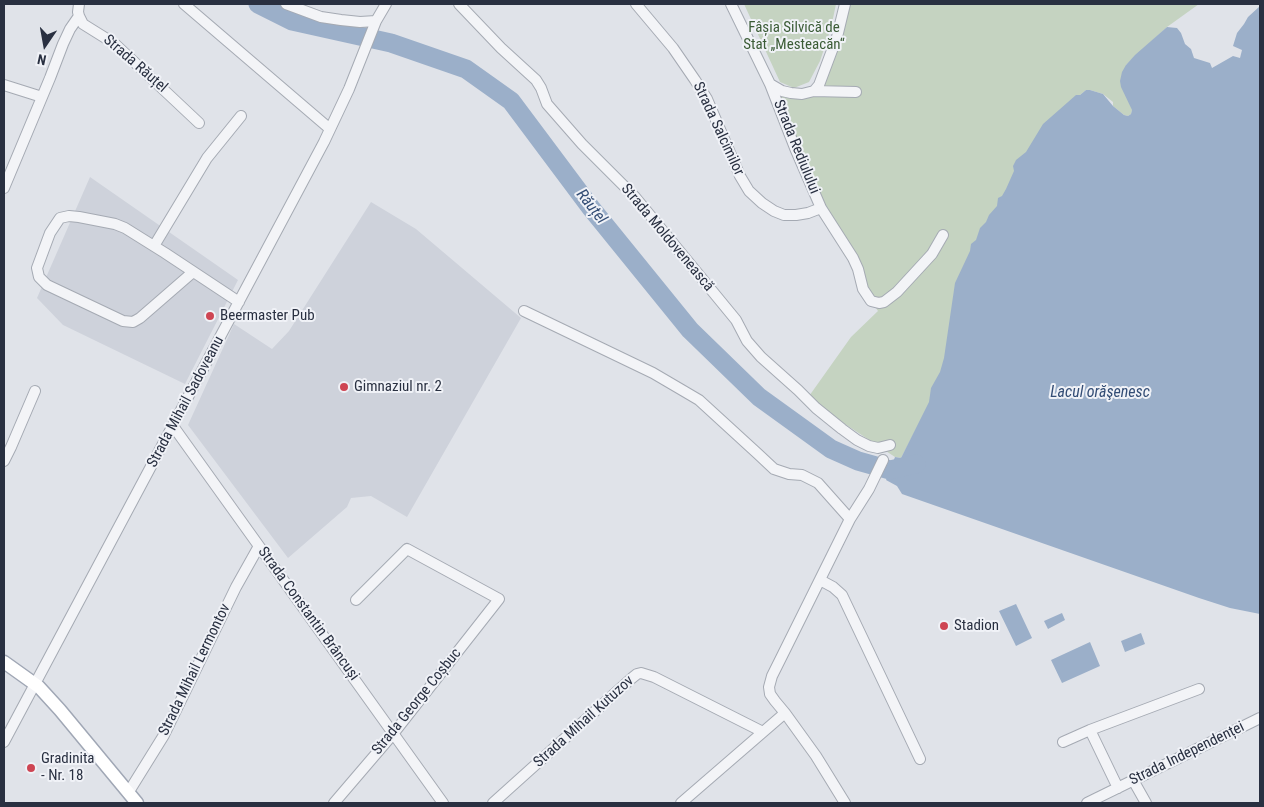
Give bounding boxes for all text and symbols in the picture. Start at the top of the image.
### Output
park label: Fâșia Silvică de Stat „Mesteacăn“ [743,19,845,54]
north arrow [20,20,70,70]
street label: Strada Răuțel [99,31,171,97]
text: N [36,51,48,68]
street label: Strada Salcîmilor [689,79,747,179]
street label: Strada Rediulului [769,97,823,197]
street label: Strada Moldovenească [617,181,717,295]
water label: Răuțel [572,186,610,228]
place label: Beermaster Pub [220,307,315,325]
marker: Beermaster Pub [204,310,216,322]
street label: Strada Mihail Sadoveanu [144,333,228,471]
place label: Gimnaziul nr. 2 [354,378,442,396]
marker: Gimnaziul nr. 2 [338,381,350,393]
water label: Lacul orăşenesc [1050,383,1150,403]
street label: Strada Constantin Brâncuși [253,544,363,684]
street label: Strada Mihail Lermontov [155,601,235,739]
place label: Stadion [954,617,999,635]
marker: Stadion [938,620,950,632]
street label: Strada George Coșbuc [368,645,466,759]
street label: Strada Mihail Kutuzov [530,672,638,772]
street label: Strada Independenței [1127,718,1247,790]
place label: Gradinita - Nr. 18 [41,750,95,785]
marker: Gradinita - Nr. 18 [25,762,37,774]

